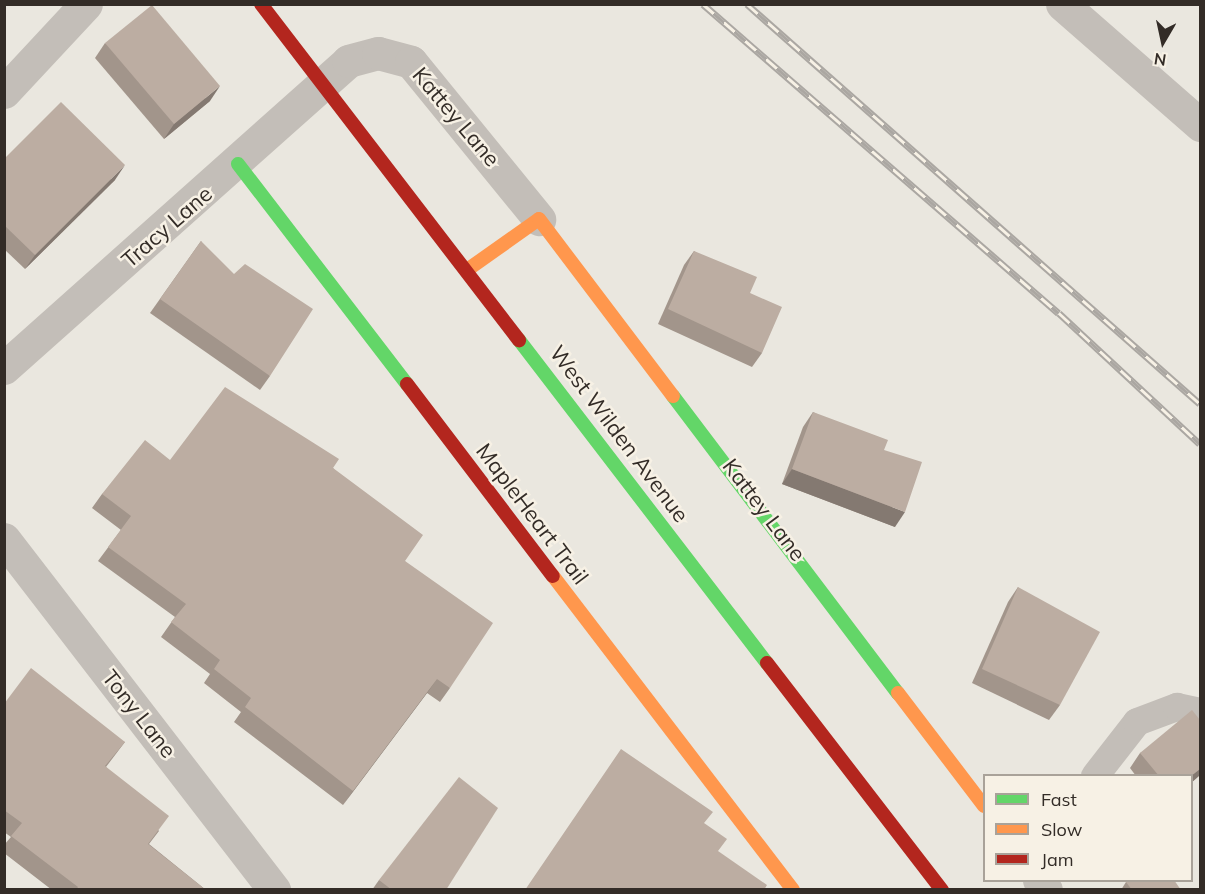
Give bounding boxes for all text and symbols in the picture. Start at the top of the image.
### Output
north arrow [1133,12,1193,72]
text: N [1153,49,1168,71]
street label: Kattey Lane [407,62,505,172]
street label: Tracy Lane [116,181,218,273]
street label: West Wilden Avenue [544,340,694,528]
street label: MapleHeart Trail [470,438,594,590]
street label: Kattey Lane [717,454,811,566]
street label: Tony Lane [96,665,182,763]
legend [983,774,1193,882]
text: Fast [1041,788,1077,811]
text: Slow [1041,818,1082,841]
text: Jam [1041,848,1074,871]

